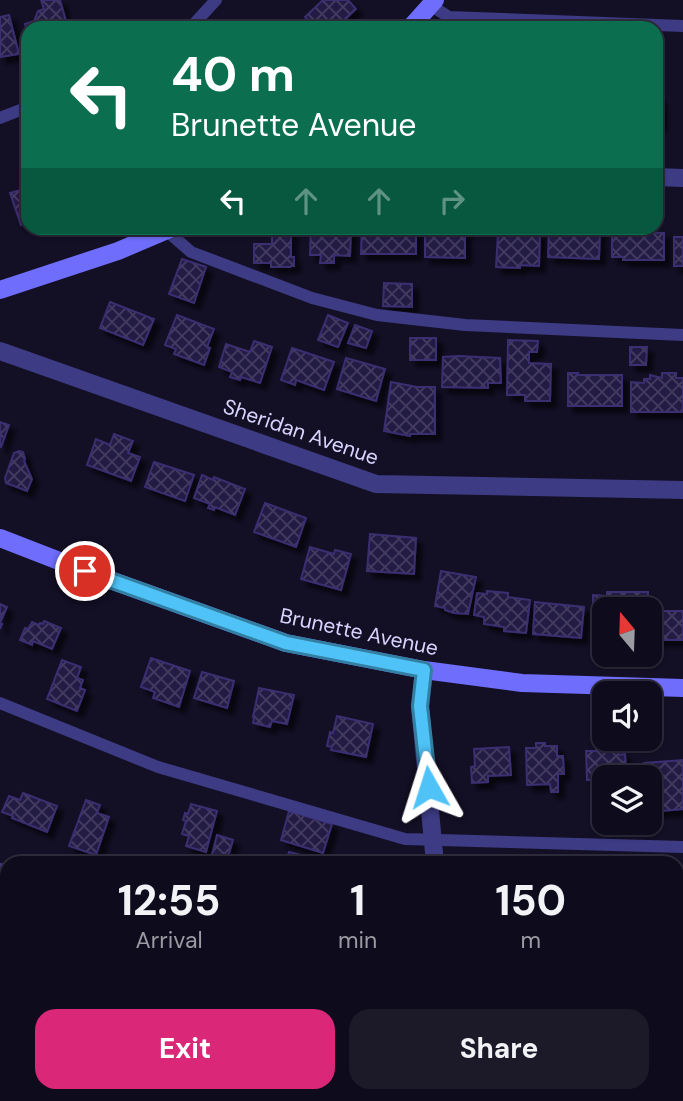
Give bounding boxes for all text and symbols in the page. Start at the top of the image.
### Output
text: 40 m [171,42,295,106]
icon: left [56,49,147,140]
text: Brunette Avenue [171,104,417,146]
icon: left [214,182,252,220]
icon: ahead [287,182,325,220]
icon: ahead [360,182,398,220]
icon: right [433,182,471,220]
street label: Sheridan Avenue [220,392,382,472]
pin [55,541,115,601]
icon: arrive [66,552,104,590]
north arrow [592,597,662,667]
map controls [592,597,662,835]
street label: Brunette Avenue [277,602,441,662]
button: sound [592,681,662,751]
position arrow [392,750,466,824]
button: layers [592,765,662,835]
text: 12:55 [118,873,220,928]
text: 1 [350,873,365,928]
text: 150 [495,873,566,928]
text: Arrival [136,925,203,955]
text: min [338,925,377,955]
text: m [520,925,541,955]
button: Exit [35,1009,335,1089]
button: Share [349,1009,649,1089]

